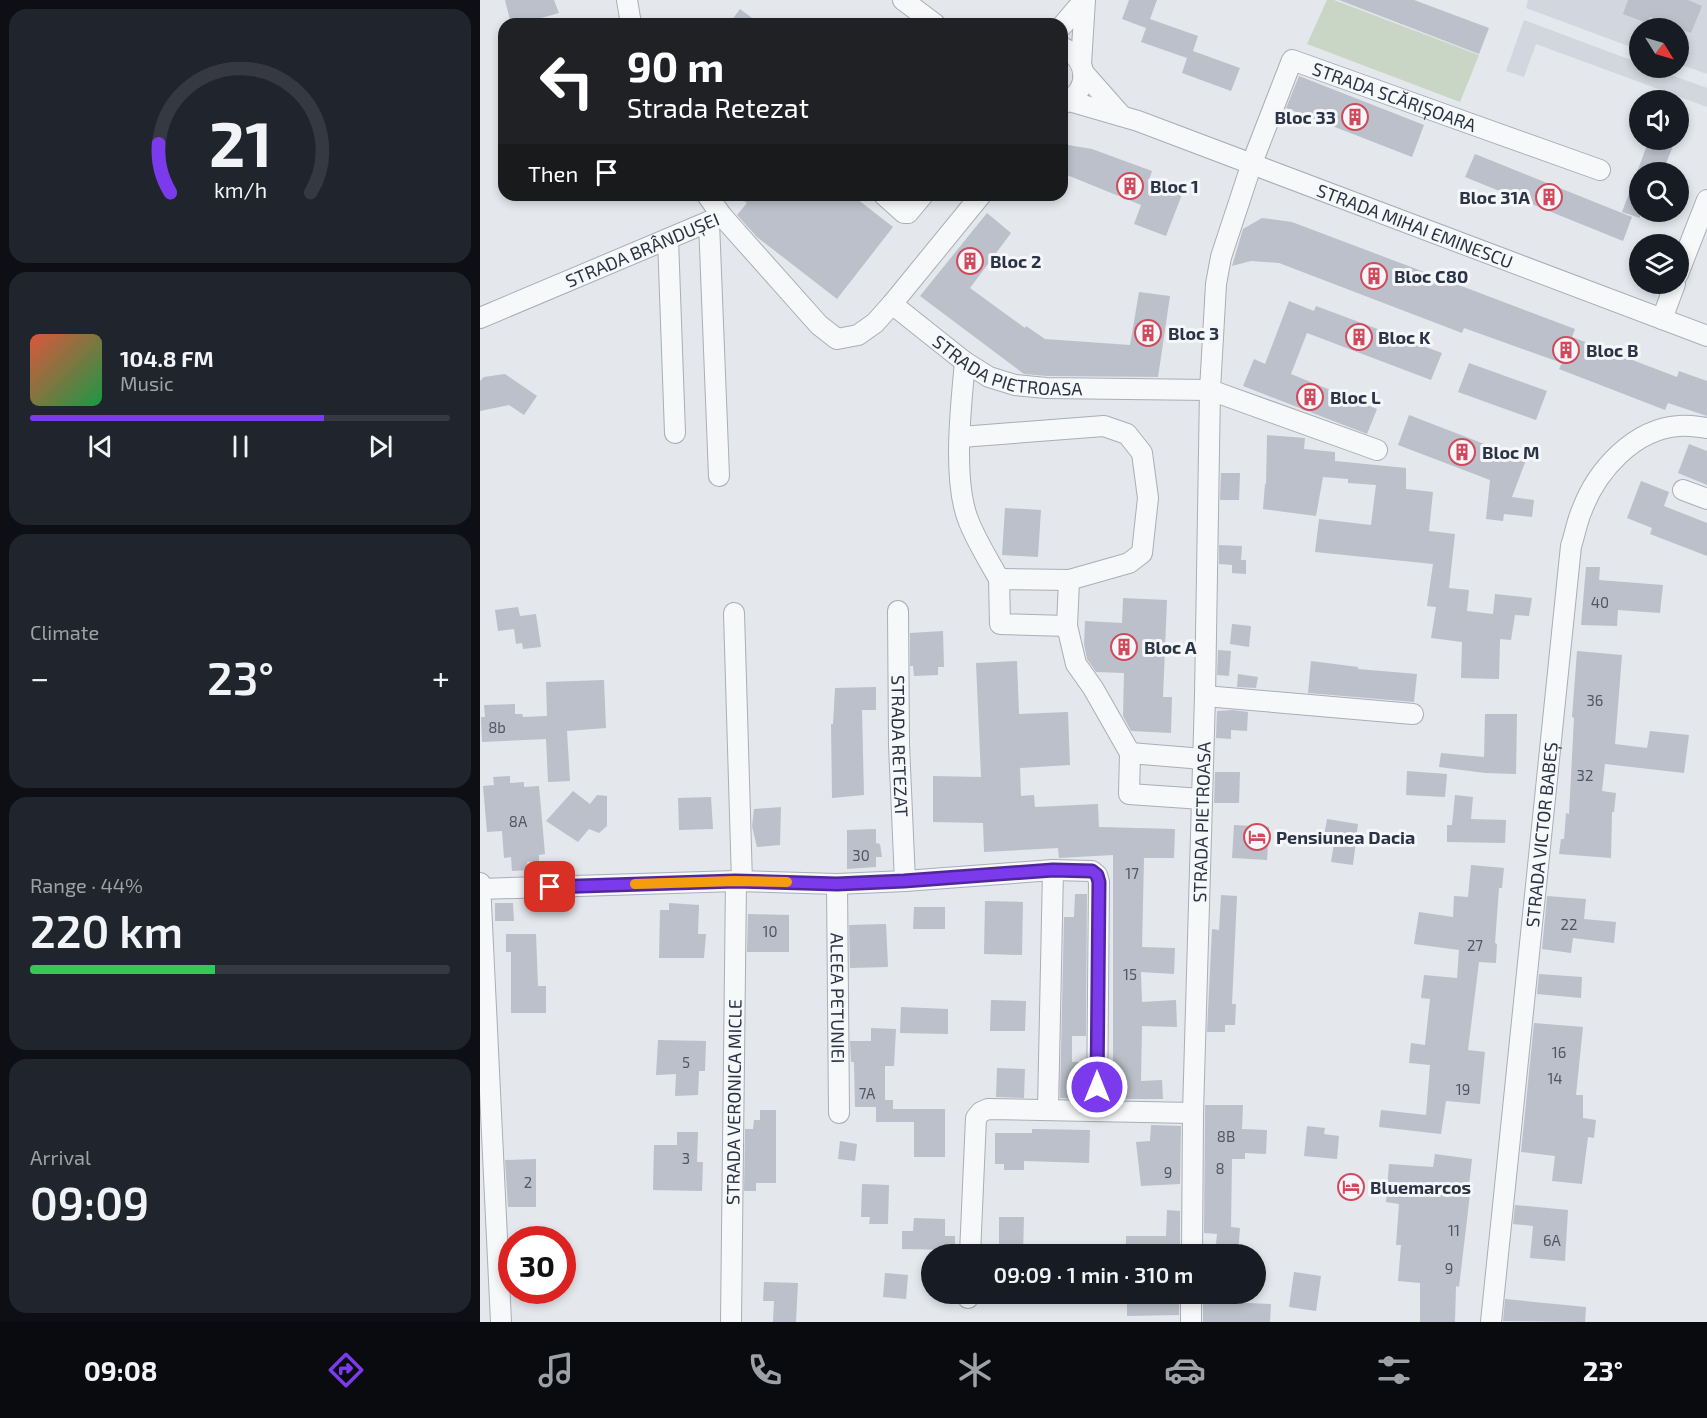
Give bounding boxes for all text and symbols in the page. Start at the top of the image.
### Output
north arrow [1629,18,1689,78]
map controls [1629,18,1689,294]
text: 90 m [627,40,724,90]
icon: left [528,42,606,120]
street label: STRADA SCĂRIȘOARA [1309,57,1480,136]
button: sound [1629,90,1689,150]
text: Strada Retezat [627,91,809,123]
building icon: Bloc 33 [1340,102,1370,132]
text: 21 [208,105,272,180]
place label: Bloc 33 [1274,106,1336,128]
icon: arrive [590,156,623,189]
text: Then [528,160,578,186]
button: search [1629,162,1689,222]
building icon: Bloc 1 [1115,171,1145,201]
place label: Bloc 1 [1150,175,1199,197]
text: km/h [213,177,267,202]
street label: STRADA MIHAI EMINESCU [1314,179,1516,273]
building icon: Bloc 31A [1534,182,1564,212]
place label: Bloc 31A [1459,186,1530,208]
street label: STRADA BRÂNDUȘEI [562,208,722,292]
button: layers [1629,234,1689,294]
building icon: Bloc 2 [955,246,985,276]
place label: Bloc 2 [990,250,1042,272]
building icon: Bloc C80 [1359,261,1389,291]
place label: Bloc C80 [1394,265,1468,287]
building icon: Bloc 3 [1133,318,1163,348]
place label: Bloc 3 [1168,322,1219,344]
building icon: Bloc K [1344,322,1374,352]
place label: Bloc K [1378,326,1431,348]
street label: STRADA PIETROASA [929,330,1084,399]
building icon: Bloc B [1551,335,1581,365]
place label: Bloc B [1586,339,1639,361]
text: 104.8 FM [120,345,214,371]
text: Music [120,371,174,395]
building icon: Bloc L [1295,382,1325,412]
place label: Bloc L [1330,386,1381,408]
icon: previous [84,430,117,463]
icon: pause [224,430,257,463]
icon: next [364,430,397,463]
building icon: Bloc M [1447,437,1477,467]
place label: Bloc M [1482,441,1540,463]
house number: 40 [1591,593,1609,611]
text: Climate [30,620,99,644]
building icon: Bloc A [1109,632,1139,662]
place label: Bloc A [1144,636,1197,658]
text: 23° [207,650,274,704]
text: − [30,657,49,697]
text: + [432,657,450,697]
street label: STRADA RETEZAT [887,675,913,818]
house number: 36 [1587,691,1603,709]
house number: 8b [488,718,506,736]
street label: STRADA PIETROASA [1188,741,1215,903]
street label: STRADA VICTOR BABEȘ [1521,741,1563,928]
house number: 32 [1577,766,1593,784]
house number: 8A [509,812,528,830]
hotel icon: Pensiunea Dacia [1242,822,1272,852]
place label: Pensiunea Dacia [1276,826,1415,848]
house number: 30 [852,846,870,864]
pin [524,861,575,912]
house number: 17 [1125,864,1139,882]
icon: arrive [533,870,566,903]
text: Range · 44% [30,873,143,897]
text: 220 km [30,903,183,957]
house number: 22 [1561,915,1577,933]
house number: 10 [762,922,778,940]
street label: ALEEA PETUNIEI [826,932,850,1064]
house number: 27 [1467,936,1483,954]
house number: 15 [1123,965,1137,983]
street label: STRADA VERONICA MICLE [721,999,746,1205]
house number: 16 [1552,1043,1566,1061]
house number: 5 [682,1053,690,1071]
position arrow [1065,1055,1129,1119]
house number: 14 [1547,1069,1563,1087]
house number: 19 [1456,1080,1470,1098]
house number: 7A [859,1084,876,1102]
house number: 8B [1217,1127,1235,1145]
text: Arrival [30,1145,91,1169]
house number: 3 [682,1149,690,1167]
house number: 8 [1215,1159,1225,1177]
house number: 9 [1164,1163,1172,1181]
hotel icon: Bluemarcos [1336,1172,1366,1202]
house number: 2 [524,1173,532,1191]
text: 09:09 [30,1175,149,1229]
place label: Bluemarcos [1370,1176,1471,1198]
house number: 11 [1448,1221,1460,1239]
speed limit sign: 30 [498,1226,576,1304]
house number: 6A [1543,1231,1562,1249]
house number: 9 [1445,1259,1453,1277]
text: 09:09 · 1 min · 310 m [994,1261,1193,1287]
icon: directions [325,1349,367,1391]
icon: music [535,1349,577,1391]
icon: phone [744,1349,786,1391]
icon: climate [954,1349,996,1391]
icon: car [1164,1349,1206,1391]
icon: filters [1373,1349,1415,1391]
text: 09:08 [84,1354,158,1386]
text: 23° [1583,1354,1623,1386]

